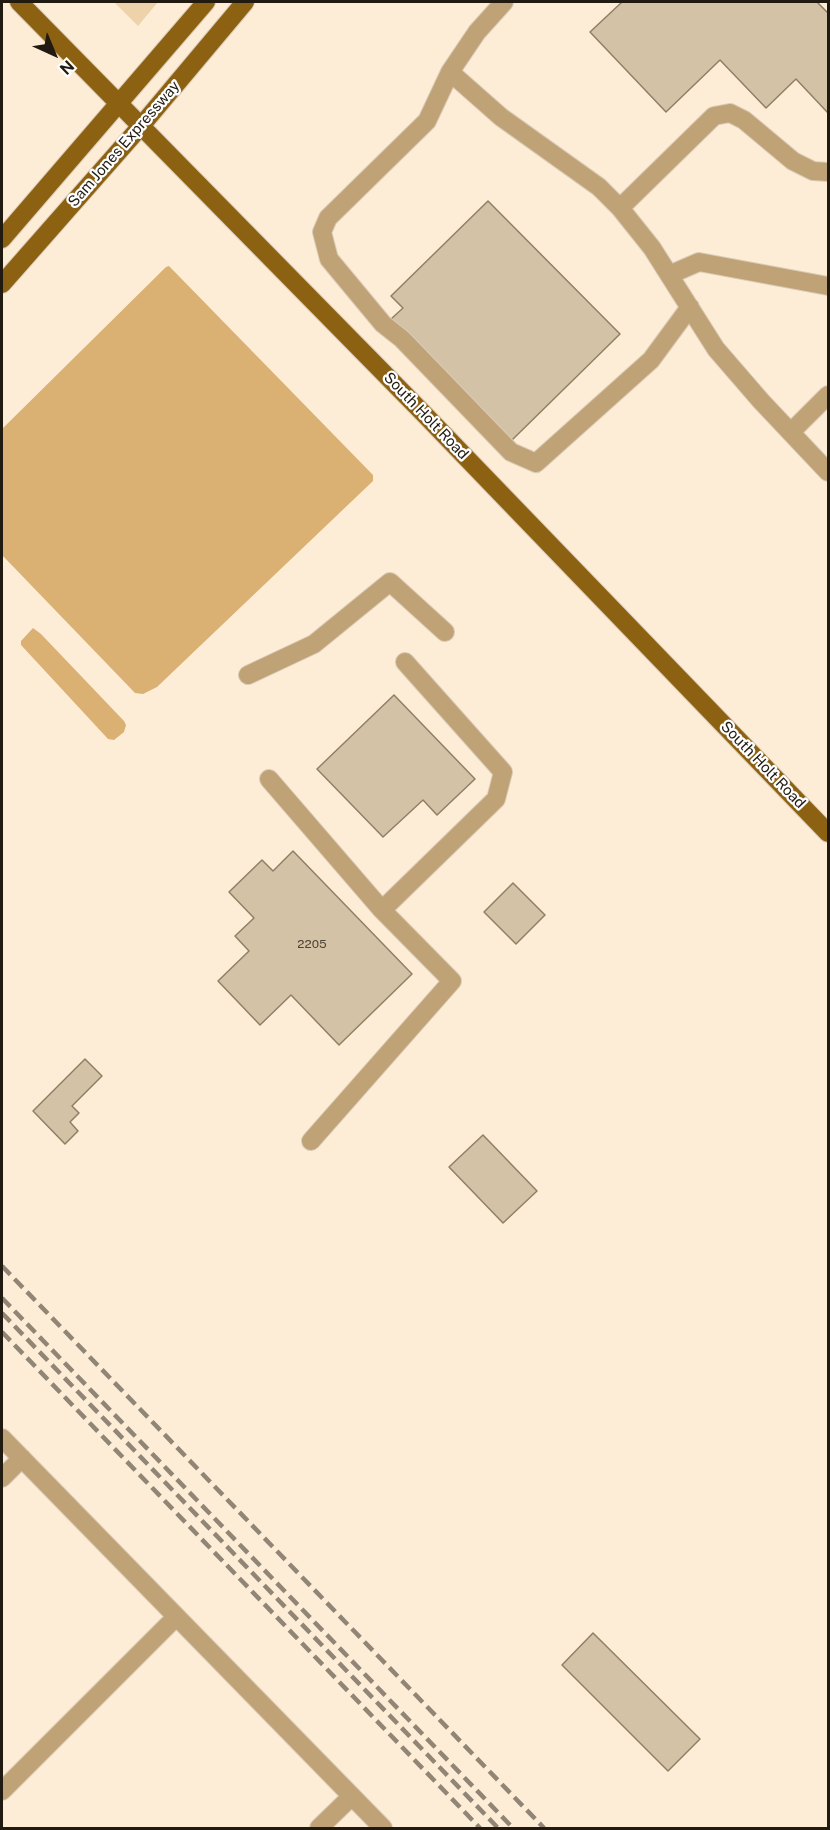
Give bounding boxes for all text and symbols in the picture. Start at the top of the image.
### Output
north arrow [24,24,84,84]
text: N [56,56,78,78]
street label: Sam Jones Expressway [64,77,184,211]
street label: South Holt Road [380,369,472,463]
street label: South Holt Road [717,718,809,812]
house number: 2205 [297,937,327,951]

